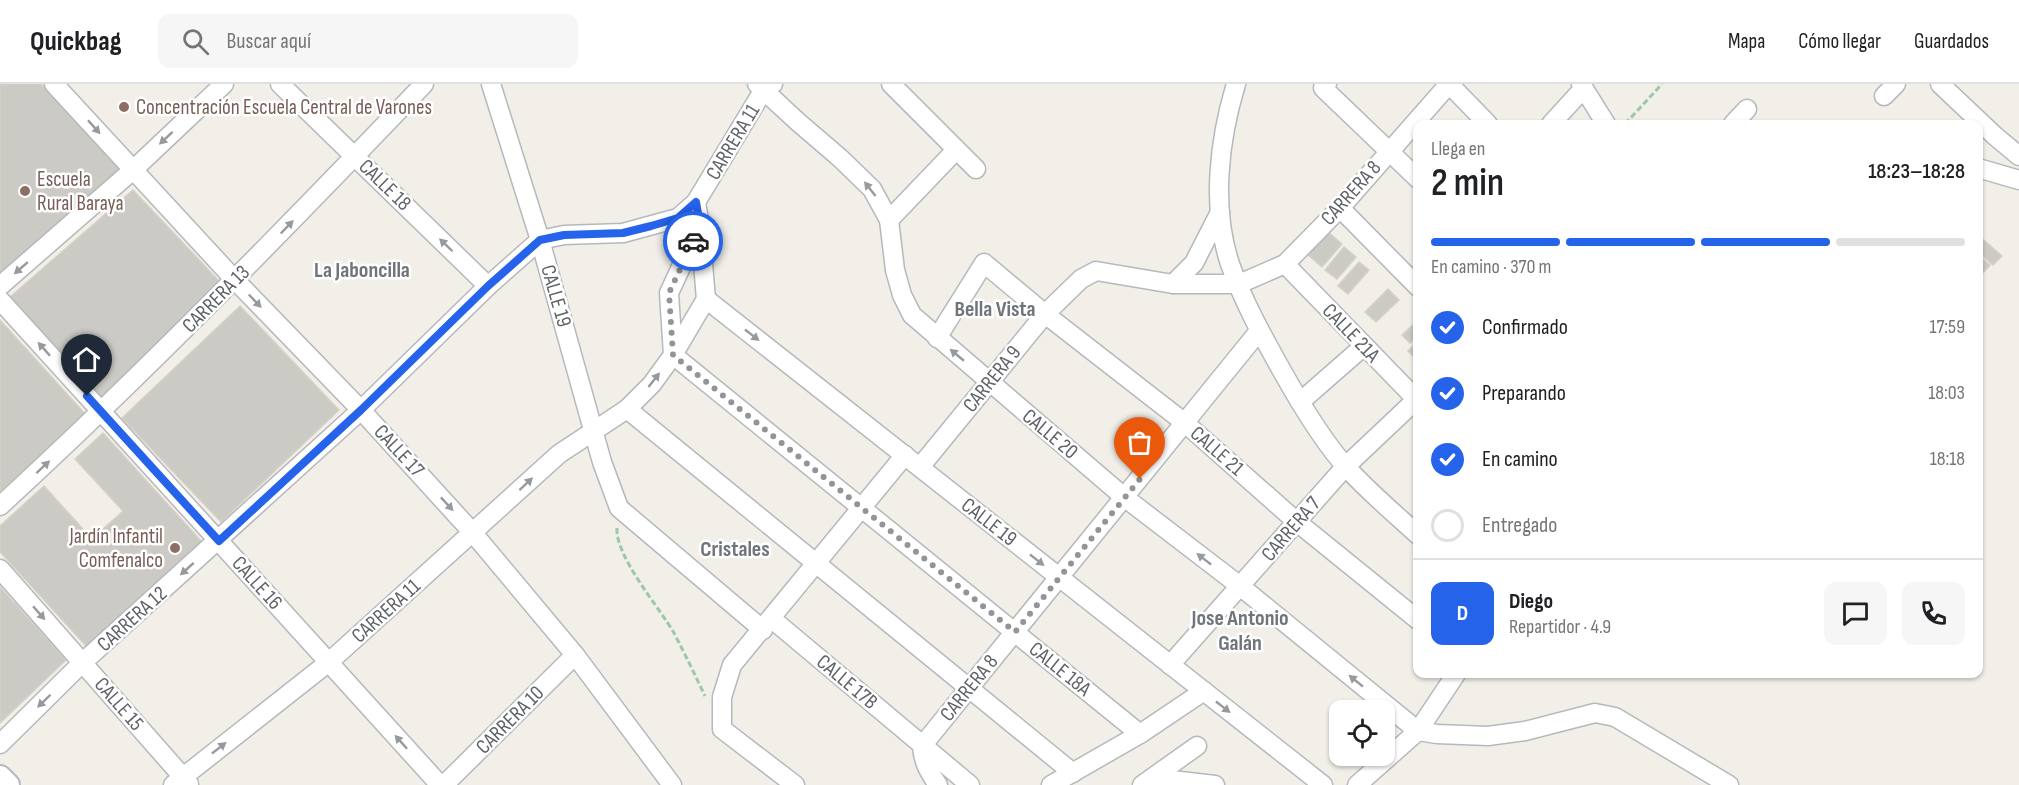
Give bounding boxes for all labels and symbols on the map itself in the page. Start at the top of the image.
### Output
place label: Concentración Escuela Central de Varones [136,95,432,120]
street label: CARRERA 11 [701,99,766,184]
marker: Concentración Escuela Central de Varones [117,100,131,114]
one-way arrow [87,120,101,135]
one-way arrow [160,131,174,145]
street label: CALLE 18 [354,154,416,216]
street label: CARRERA 8 [1316,156,1386,230]
place label: Escuela Rural Baraya [37,167,124,216]
one-way arrow [864,181,877,197]
marker: Escuela Rural Baraya [18,184,32,198]
courier [663,211,723,271]
one-way arrow [279,220,293,234]
one-way arrow [440,239,454,253]
district label: La Jaboncilla [314,257,410,284]
street label: CARRERA 13 [177,260,255,338]
one-way arrow [14,261,29,274]
street label: CALLE 19 [535,262,577,330]
one-way arrow [248,294,262,309]
district label: Bella Vista [954,296,1036,323]
street label: CALLE 21A [1317,298,1386,368]
one-way arrow [744,329,760,342]
pin [61,334,112,396]
one-way arrow [37,341,51,356]
street label: CARRERA 9 [958,341,1026,417]
one-way arrow [949,348,965,361]
one-way arrow [648,373,660,388]
street label: CALLE 20 [1017,404,1083,464]
pin [1114,417,1165,479]
street label: CALLE 17 [369,420,430,483]
street label: CALLE 21 [1185,421,1249,481]
one-way arrow [36,460,50,474]
one-way arrow [518,478,532,492]
street label: CARRERA 7 [1256,491,1326,566]
street label: CALLE 19 [956,493,1022,551]
one-way arrow [440,496,454,511]
place label: Jardín Infantil Comfenalco [68,524,163,573]
district label: Cristales [700,536,770,563]
marker: Jardín Infantil Comfenalco [168,541,182,555]
street label: CALLE 16 [227,551,287,615]
one-way arrow [1029,553,1045,566]
one-way arrow [1197,553,1212,565]
one-way arrow [180,562,195,576]
street label: CARRERA 11 [346,573,426,648]
street label: CARRERA 12 [92,581,172,657]
one-way arrow [32,605,45,621]
district label: Jose Antonio Galán [1190,605,1289,657]
street label: CALLE 18A [1024,637,1097,702]
street label: CALLE 17B [811,649,883,715]
street label: CARRERA 8 [935,650,1003,726]
street label: CALLE 15 [89,672,149,736]
one-way arrow [1349,675,1364,688]
street label: CARRERA 10 [471,681,549,759]
one-way arrow [37,693,51,707]
one-way arrow [1216,700,1231,712]
one-way arrow [395,735,408,750]
one-way arrow [211,743,226,755]

